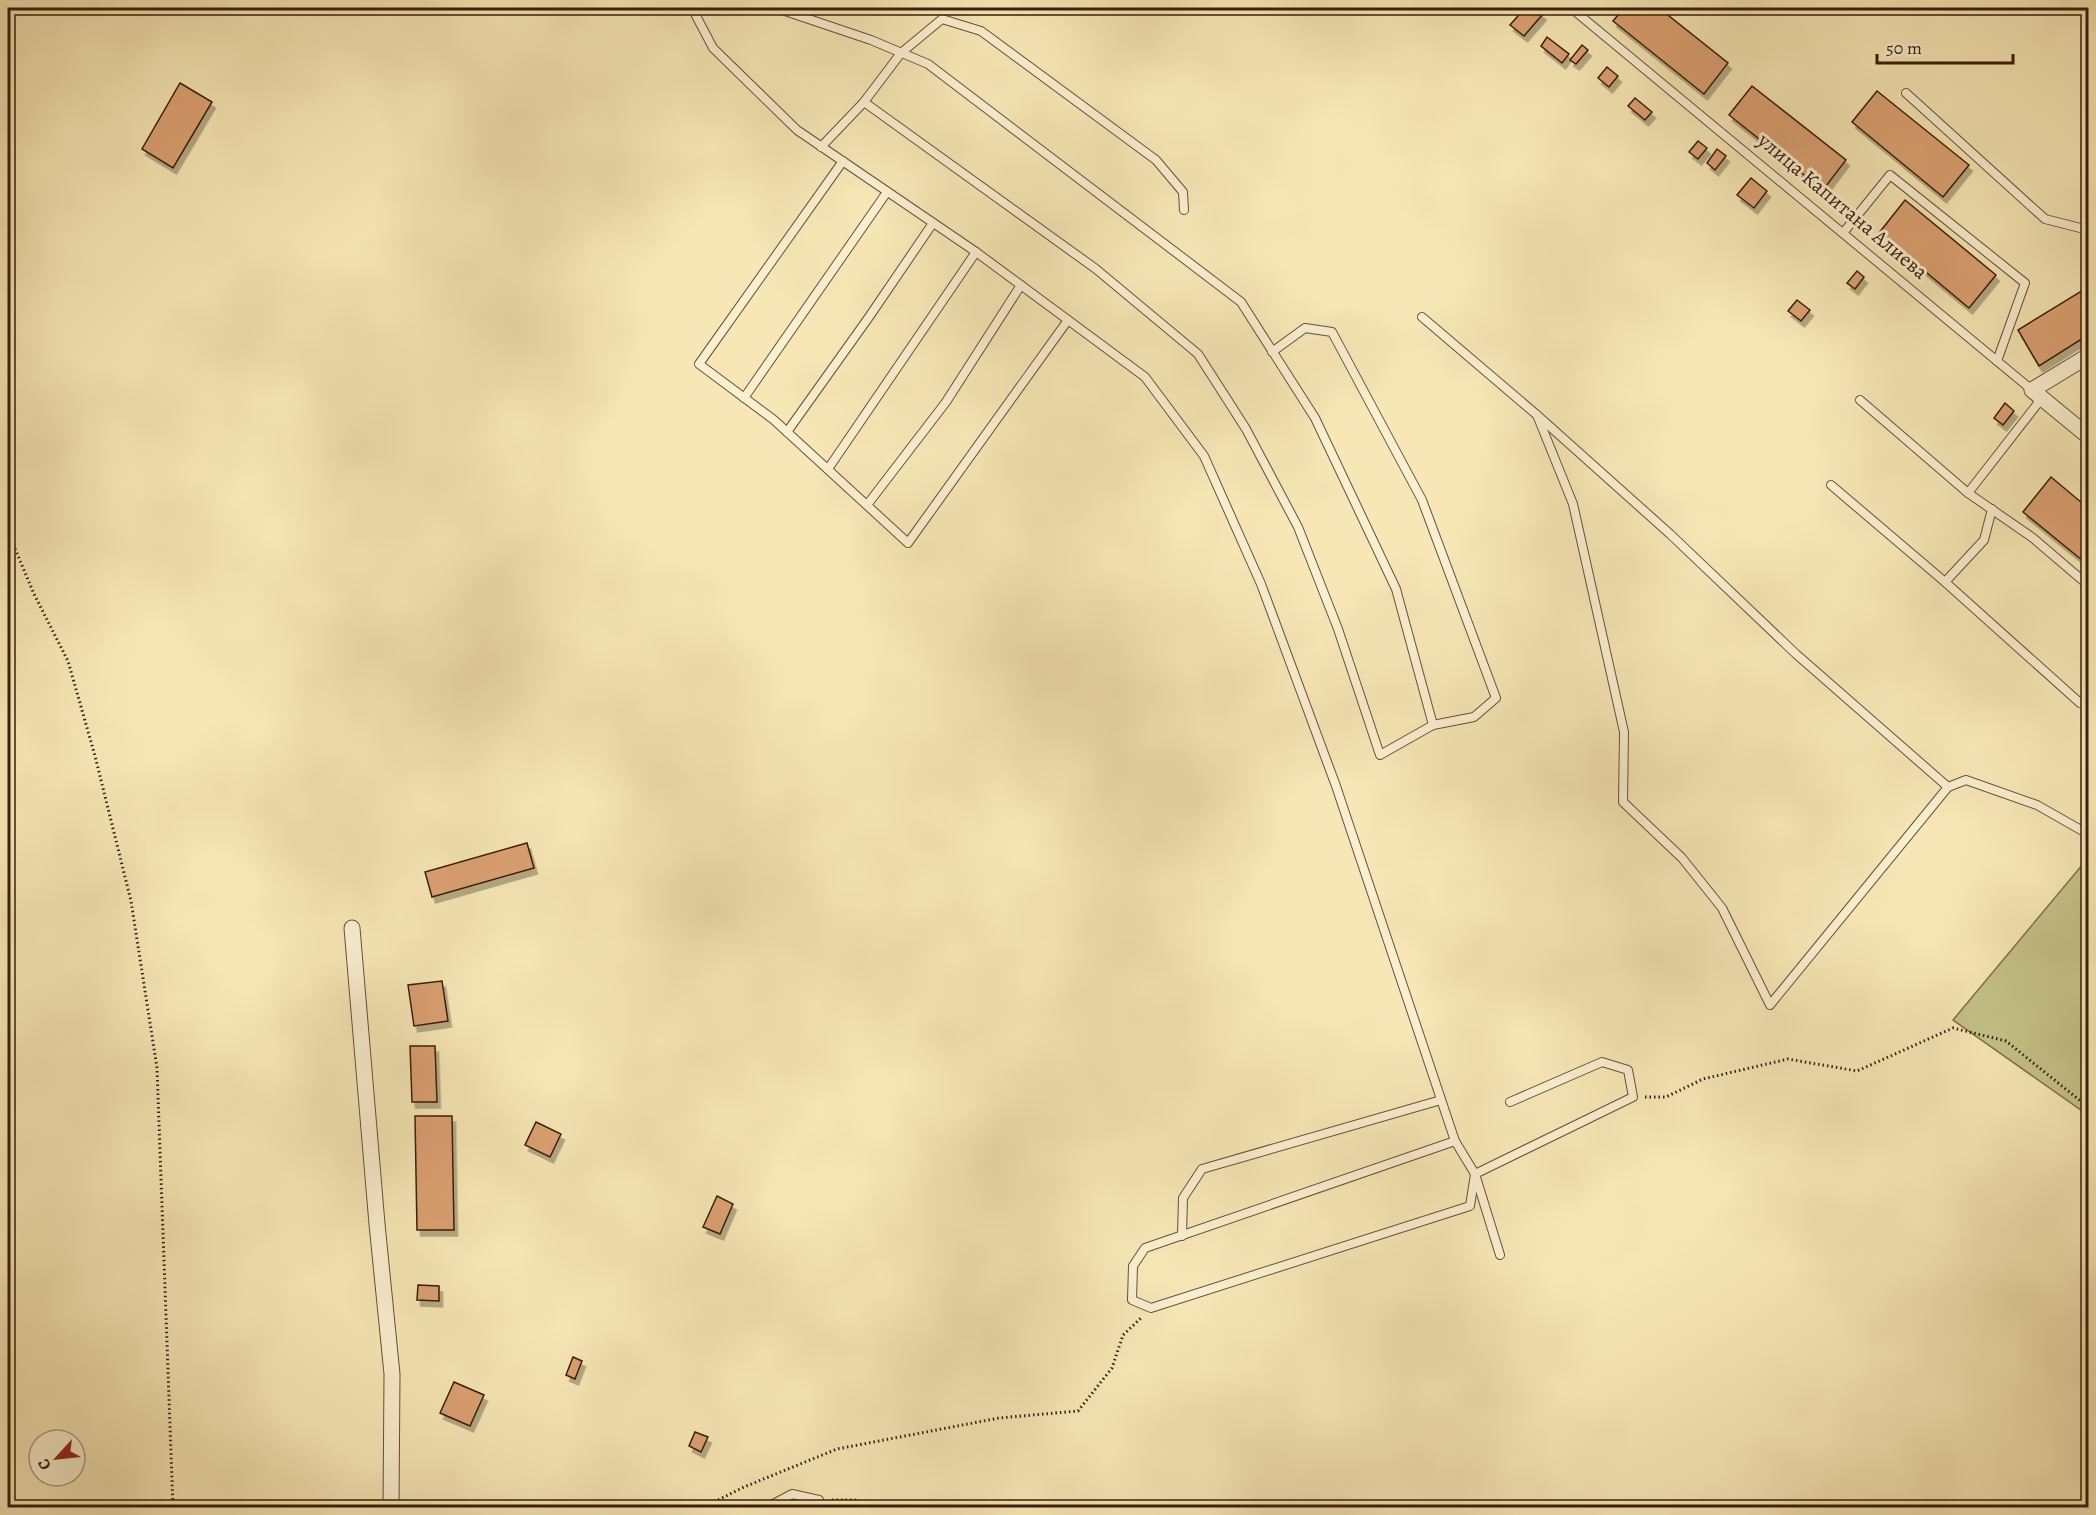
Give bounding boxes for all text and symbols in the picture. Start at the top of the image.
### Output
scale bar [1877,27,2014,65]
text: 50 m [1886,36,1922,60]
street label: улица Капитана Алиева [1751,126,1934,286]
north arrow [27,1428,87,1488]
text: С [32,1455,57,1474]

